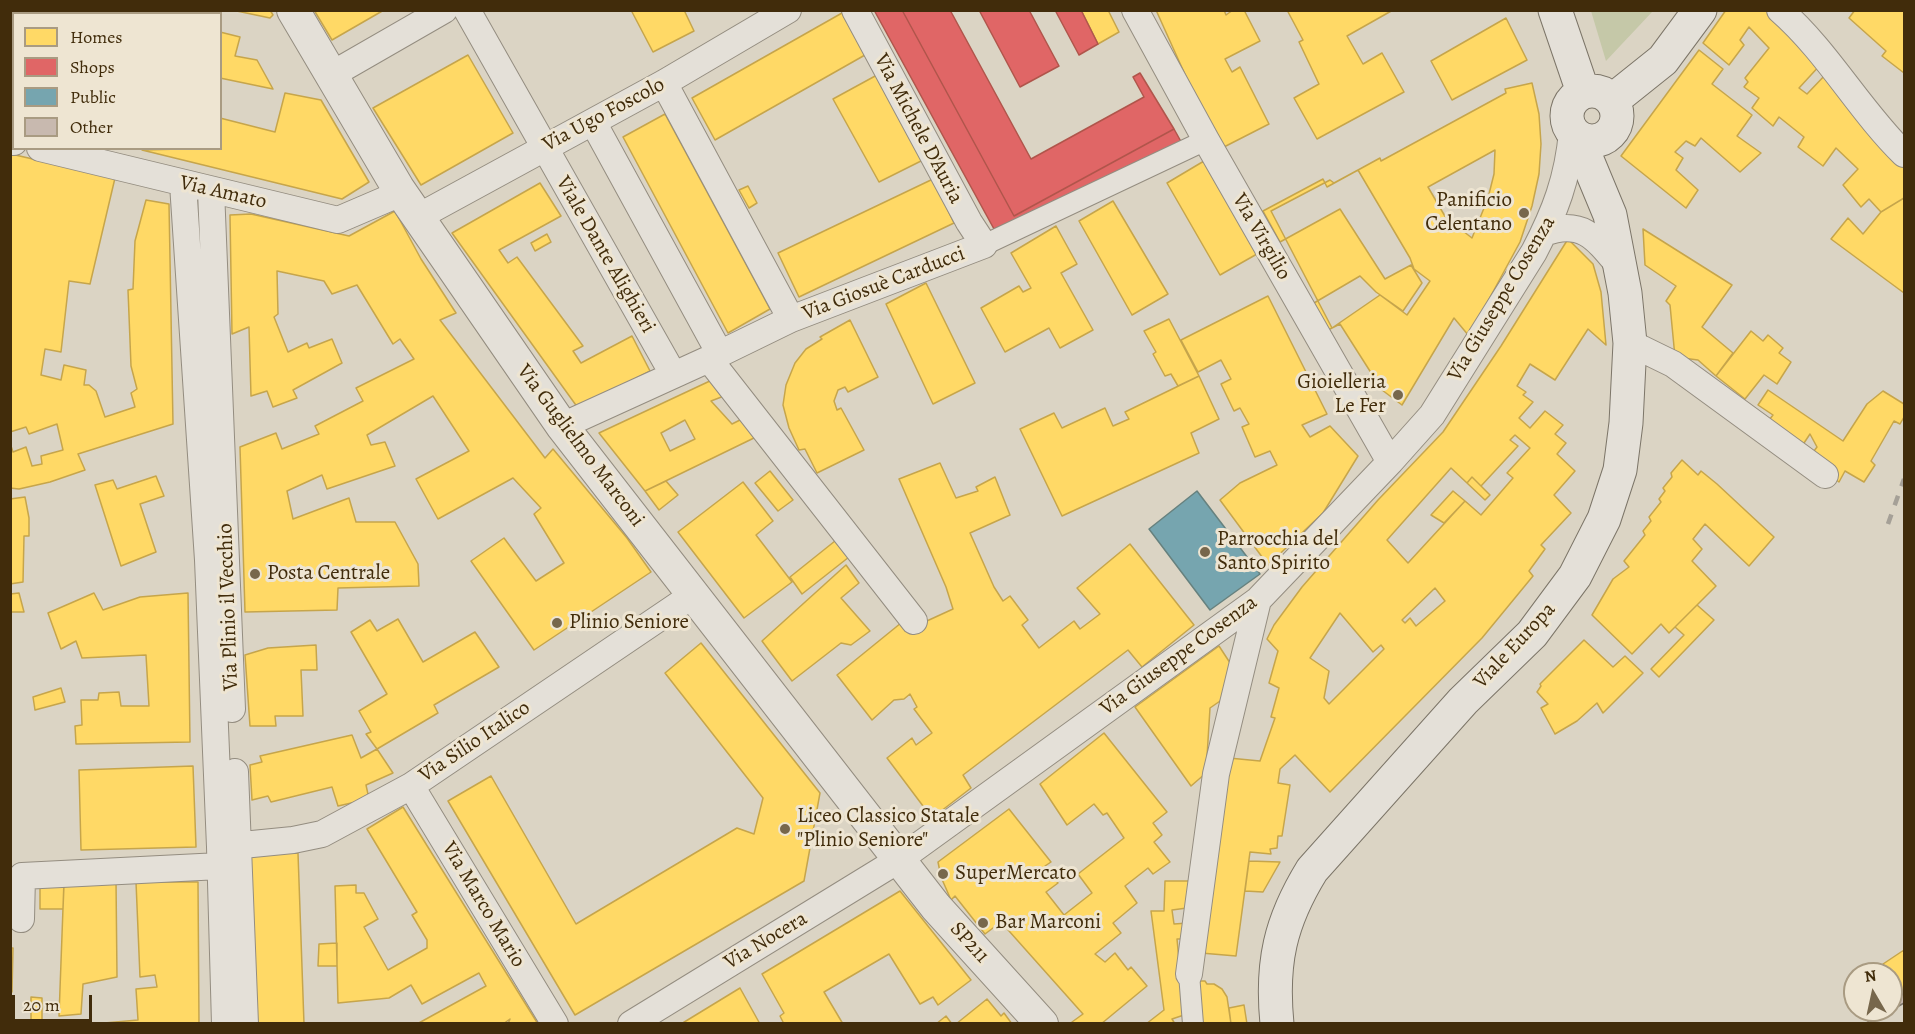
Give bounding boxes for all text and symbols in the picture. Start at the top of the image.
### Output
legend [12,12,222,150]
text: Homes [70,25,122,49]
street label: Via Michele D'Auria [868,50,968,208]
text: Shops [70,55,115,79]
street label: Via Ugo Foscolo [539,72,669,158]
text: Public [70,85,116,109]
text: Other [70,115,113,139]
street label: Via Amato [177,171,269,215]
street label: Viale Dante Alighieri [550,172,660,338]
place label: Panificio Celentano [1425,188,1512,238]
street label: Via Virgilio [1226,189,1296,285]
marker: Panificio Celentano [1517,206,1531,220]
street label: Via Giuseppe Cosenza [1443,212,1561,386]
street label: Via Giosuè Carducci [799,241,969,327]
street label: Via Guglielmo Marconi [511,360,649,532]
place label: Gioielleria Le Fer [1297,370,1386,420]
marker: Gioielleria Le Fer [1391,388,1405,402]
street label: Via Plinio il Vecchio [213,523,245,691]
place label: Parrocchia del Santo Spirito [1217,527,1339,577]
marker: Parrocchia del Santo Spirito [1198,545,1212,559]
place label: Posta Centrale [267,561,390,587]
marker: Posta Centrale [248,567,262,581]
street label: Via Giuseppe Cosenza [1095,590,1263,722]
street label: Viale Europa [1469,598,1561,694]
place label: Plinio Seniore [569,610,689,636]
marker: Plinio Seniore [550,616,564,630]
street label: Via Silio Italico [415,696,535,788]
place label: Liceo Classico Statale "Plinio Seniore" [797,804,979,854]
marker: Liceo Classico Statale "Plinio Seniore" [778,822,792,836]
street label: Via Marco Mario [436,838,530,972]
place label: SuperMercato [955,861,1077,887]
marker: SuperMercato [936,867,950,881]
street label: Via Nocera [720,906,812,976]
place label: Bar Marconi [995,910,1101,936]
marker: Bar Marconi [976,916,990,930]
street label: SP211 [944,917,994,969]
north arrow [1843,962,1903,1022]
text: N [1863,964,1878,988]
scale bar [15,983,94,1021]
text: 20 m [23,993,60,1017]

